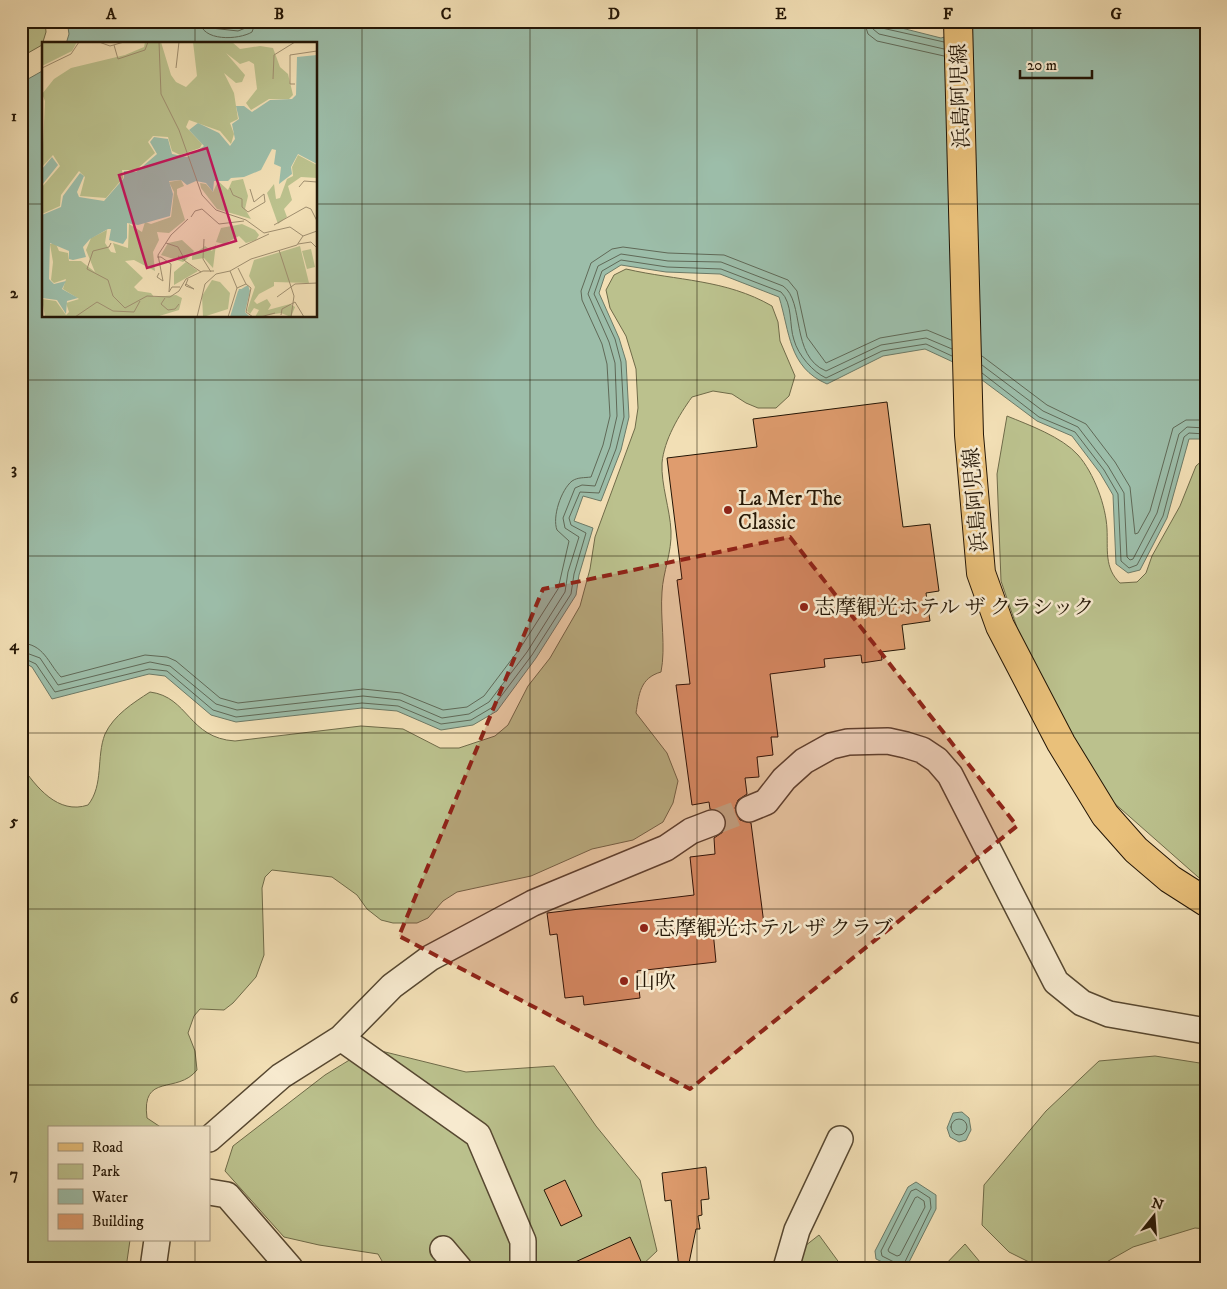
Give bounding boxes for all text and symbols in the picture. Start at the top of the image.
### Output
text: A [105,4,117,24]
text: B [274,4,284,24]
text: C [441,4,451,24]
text: D [608,4,620,24]
text: E [775,4,787,24]
text: F [943,4,953,24]
text: G [1110,4,1122,24]
inset map [42,42,318,318]
street label: 浜島阿児線 [946,43,976,149]
scale bar [1020,48,1092,80]
text: 20 m [1027,56,1057,75]
text: 1 [11,106,17,126]
text: 2 [10,283,19,303]
street label: 浜島阿児線 [958,446,994,553]
text: 3 [11,459,17,479]
place label: La Mer The Classic [738,486,842,536]
marker: La Mer The Classic [722,504,734,516]
place label: 志摩観光ホテル ザ クラシック [814,595,1095,621]
marker: 志摩観光ホテル ザ クラシック [798,601,810,613]
text: 4 [8,635,19,655]
text: 5 [9,811,18,831]
place label: 志摩観光ホテル ザ クラブ [654,916,893,942]
marker: 志摩観光ホテル ザ クラブ [638,922,650,934]
place label: 山吹 [634,969,676,995]
marker: 山吹 [618,975,630,987]
text: 6 [10,988,20,1008]
legend [48,1126,210,1242]
text: Road [92,1138,124,1157]
text: Park [92,1162,121,1181]
text: 7 [10,1164,18,1184]
text: Water [91,1188,128,1207]
north arrow [1130,1192,1180,1242]
text: N [1149,1194,1166,1215]
text: Building [92,1212,144,1231]

